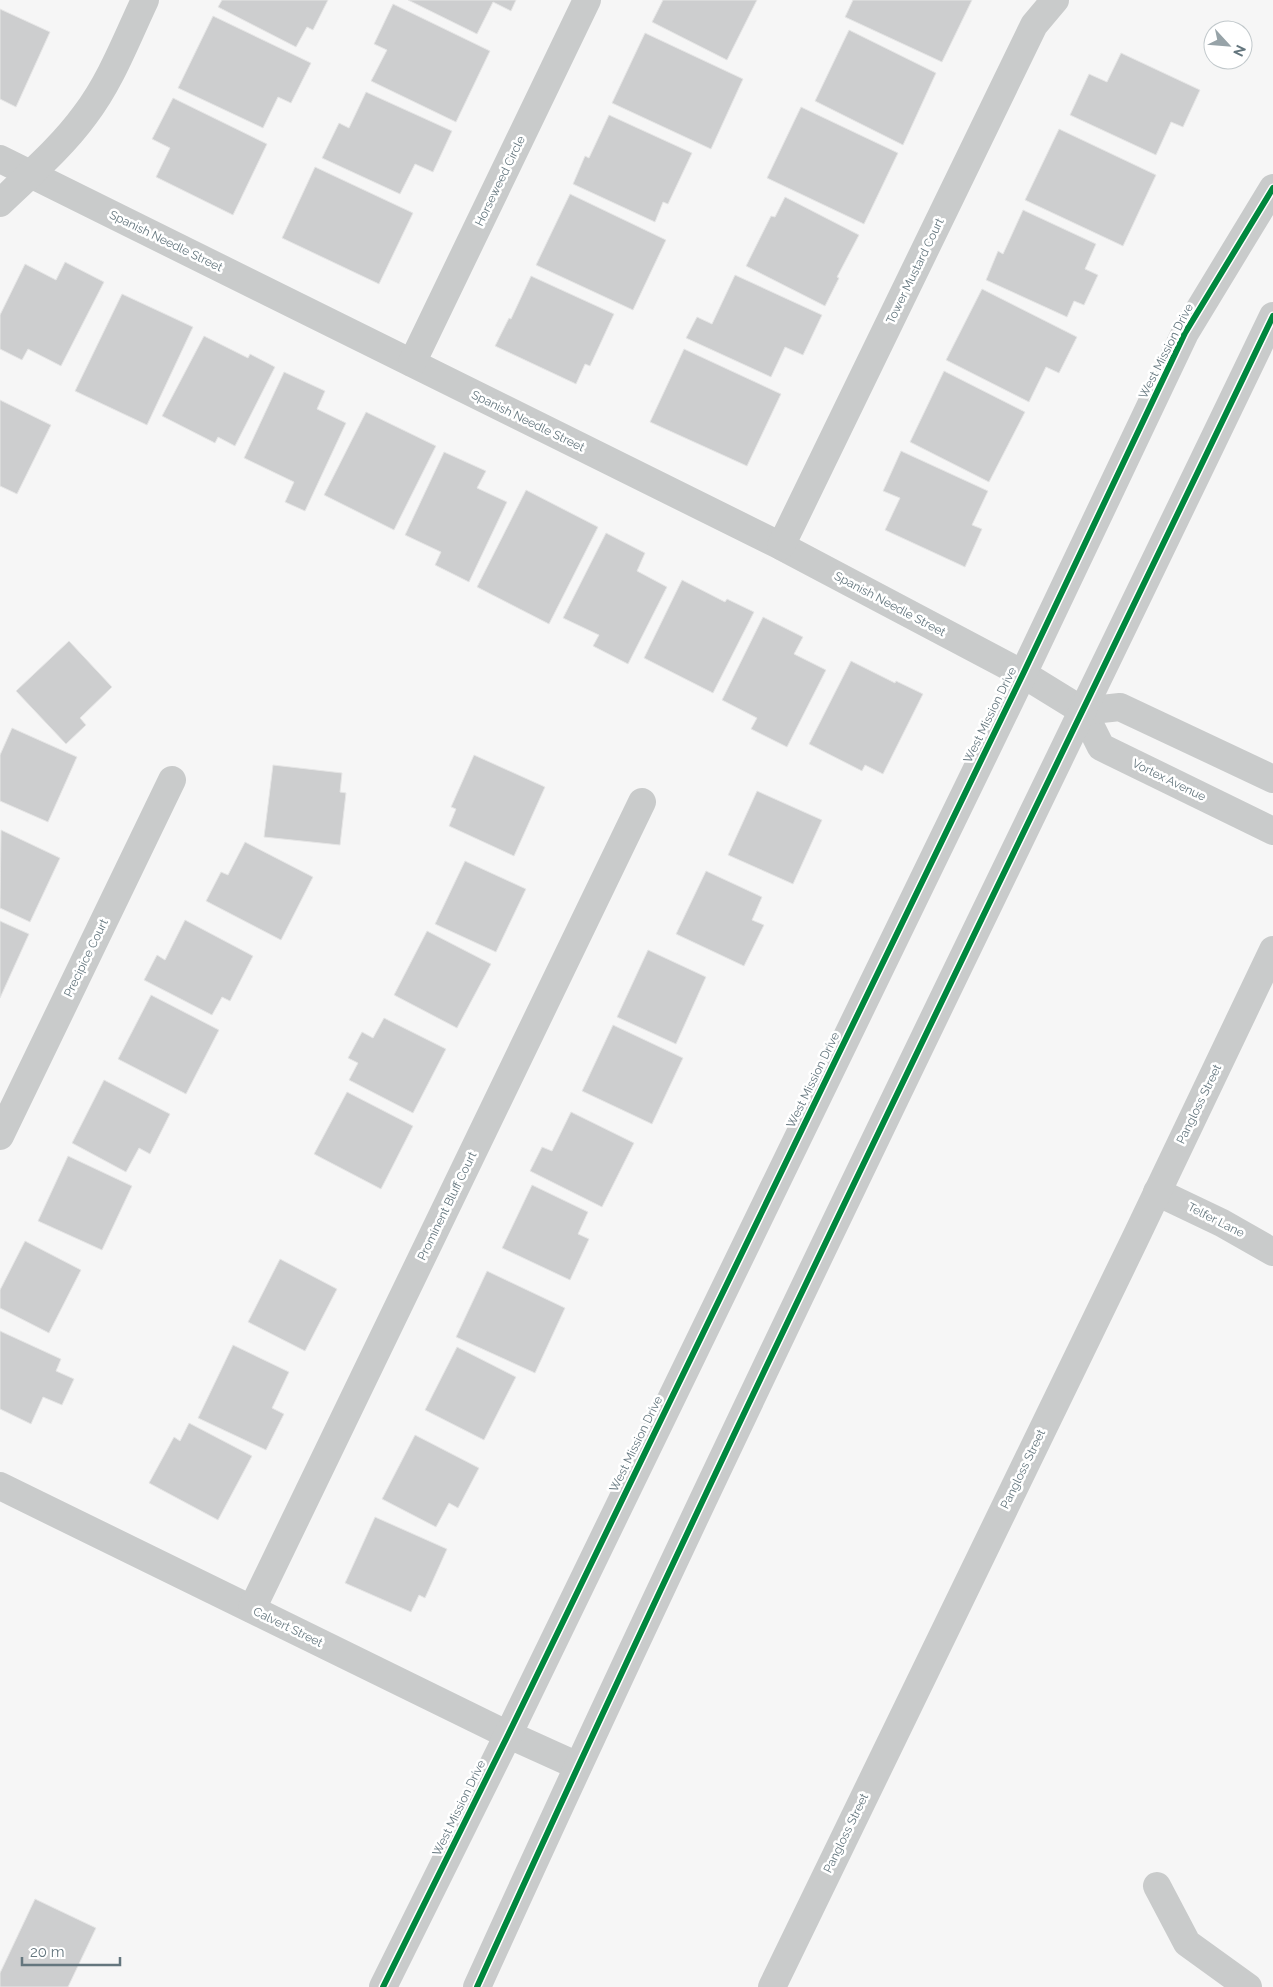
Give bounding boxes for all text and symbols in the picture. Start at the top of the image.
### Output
north arrow [1203,20,1253,70]
text: N [1230,42,1249,59]
street label: Horseweed Circle [472,134,528,228]
street label: Spanish Needle Street [107,208,225,274]
street label: Tower Mustard Court [883,216,947,326]
street label: West Mission Drive [1136,301,1196,401]
street label: Spanish Needle Street [469,388,587,454]
street label: Spanish Needle Street [832,569,948,639]
street label: West Mission Drive [961,665,1019,765]
street label: Vortex Avenue [1130,756,1208,804]
street label: Precipice Court [61,917,111,999]
street label: West Mission Drive [784,1030,842,1130]
street label: Pangloss Street [1174,1062,1224,1146]
street label: Prominent Bluff Court [415,1149,479,1263]
street label: Telfer Lane [1185,1200,1247,1240]
street label: West Mission Drive [607,1394,665,1494]
street label: Pangloss Street [998,1427,1048,1511]
street label: Calvert Street [251,1604,325,1650]
street label: West Mission Drive [430,1758,488,1858]
street label: Pangloss Street [821,1791,871,1875]
scale bar [22,1934,120,1966]
text: 20 m [30,1943,65,1961]

